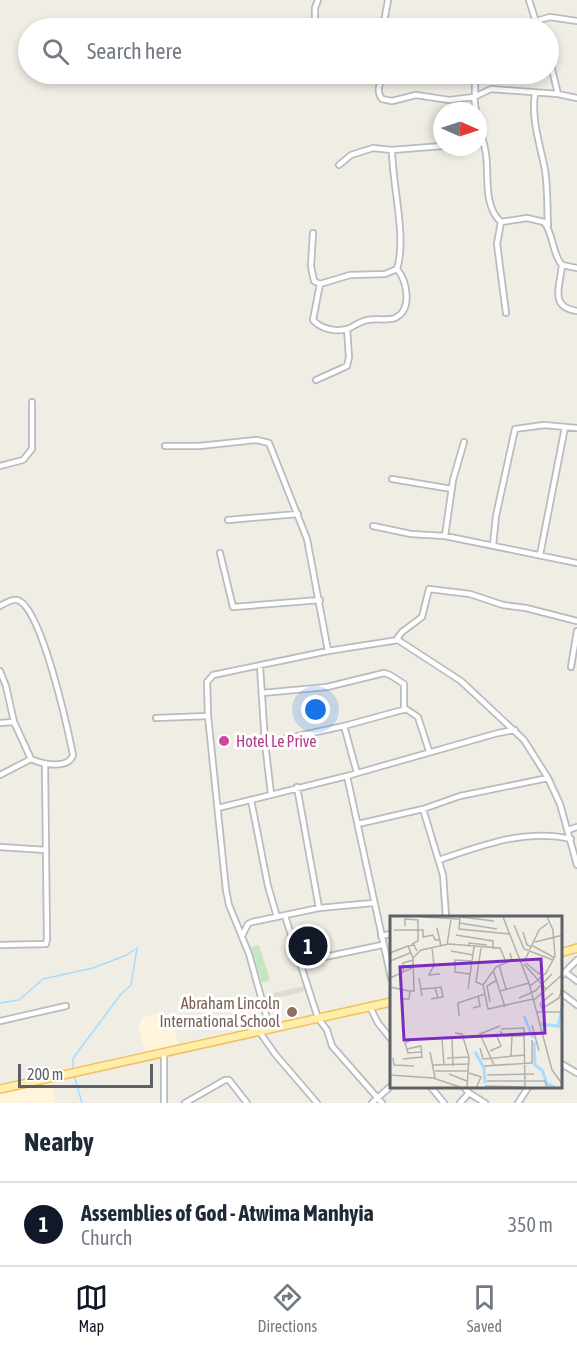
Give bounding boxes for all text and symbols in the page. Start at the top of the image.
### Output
search box [18,18,559,84]
icon: search [39,35,72,68]
text: Search here [87,38,182,64]
north arrow [433,102,487,156]
your location [301,695,330,724]
place label: Hotel Le Prive [236,732,317,750]
marker: Hotel Le Prive [217,734,231,748]
inset map [390,916,562,1088]
pin: 1 [288,924,328,968]
place label: Abraham Lincoln International School [159,994,281,1030]
marker: Abraham Lincoln International School [285,1005,299,1019]
scale bar [18,1061,153,1088]
text: 200 m [27,1065,63,1083]
text: Nearby [24,1127,94,1157]
text: Assemblies of God - Atwima Manhyia [81,1200,374,1226]
text: 1 [39,1213,48,1236]
text: 350 m [508,1213,553,1236]
text: Church [81,1226,132,1249]
tab: Map [75,1281,108,1335]
tab: Directions [257,1281,317,1335]
tab: Saved [467,1281,502,1335]

